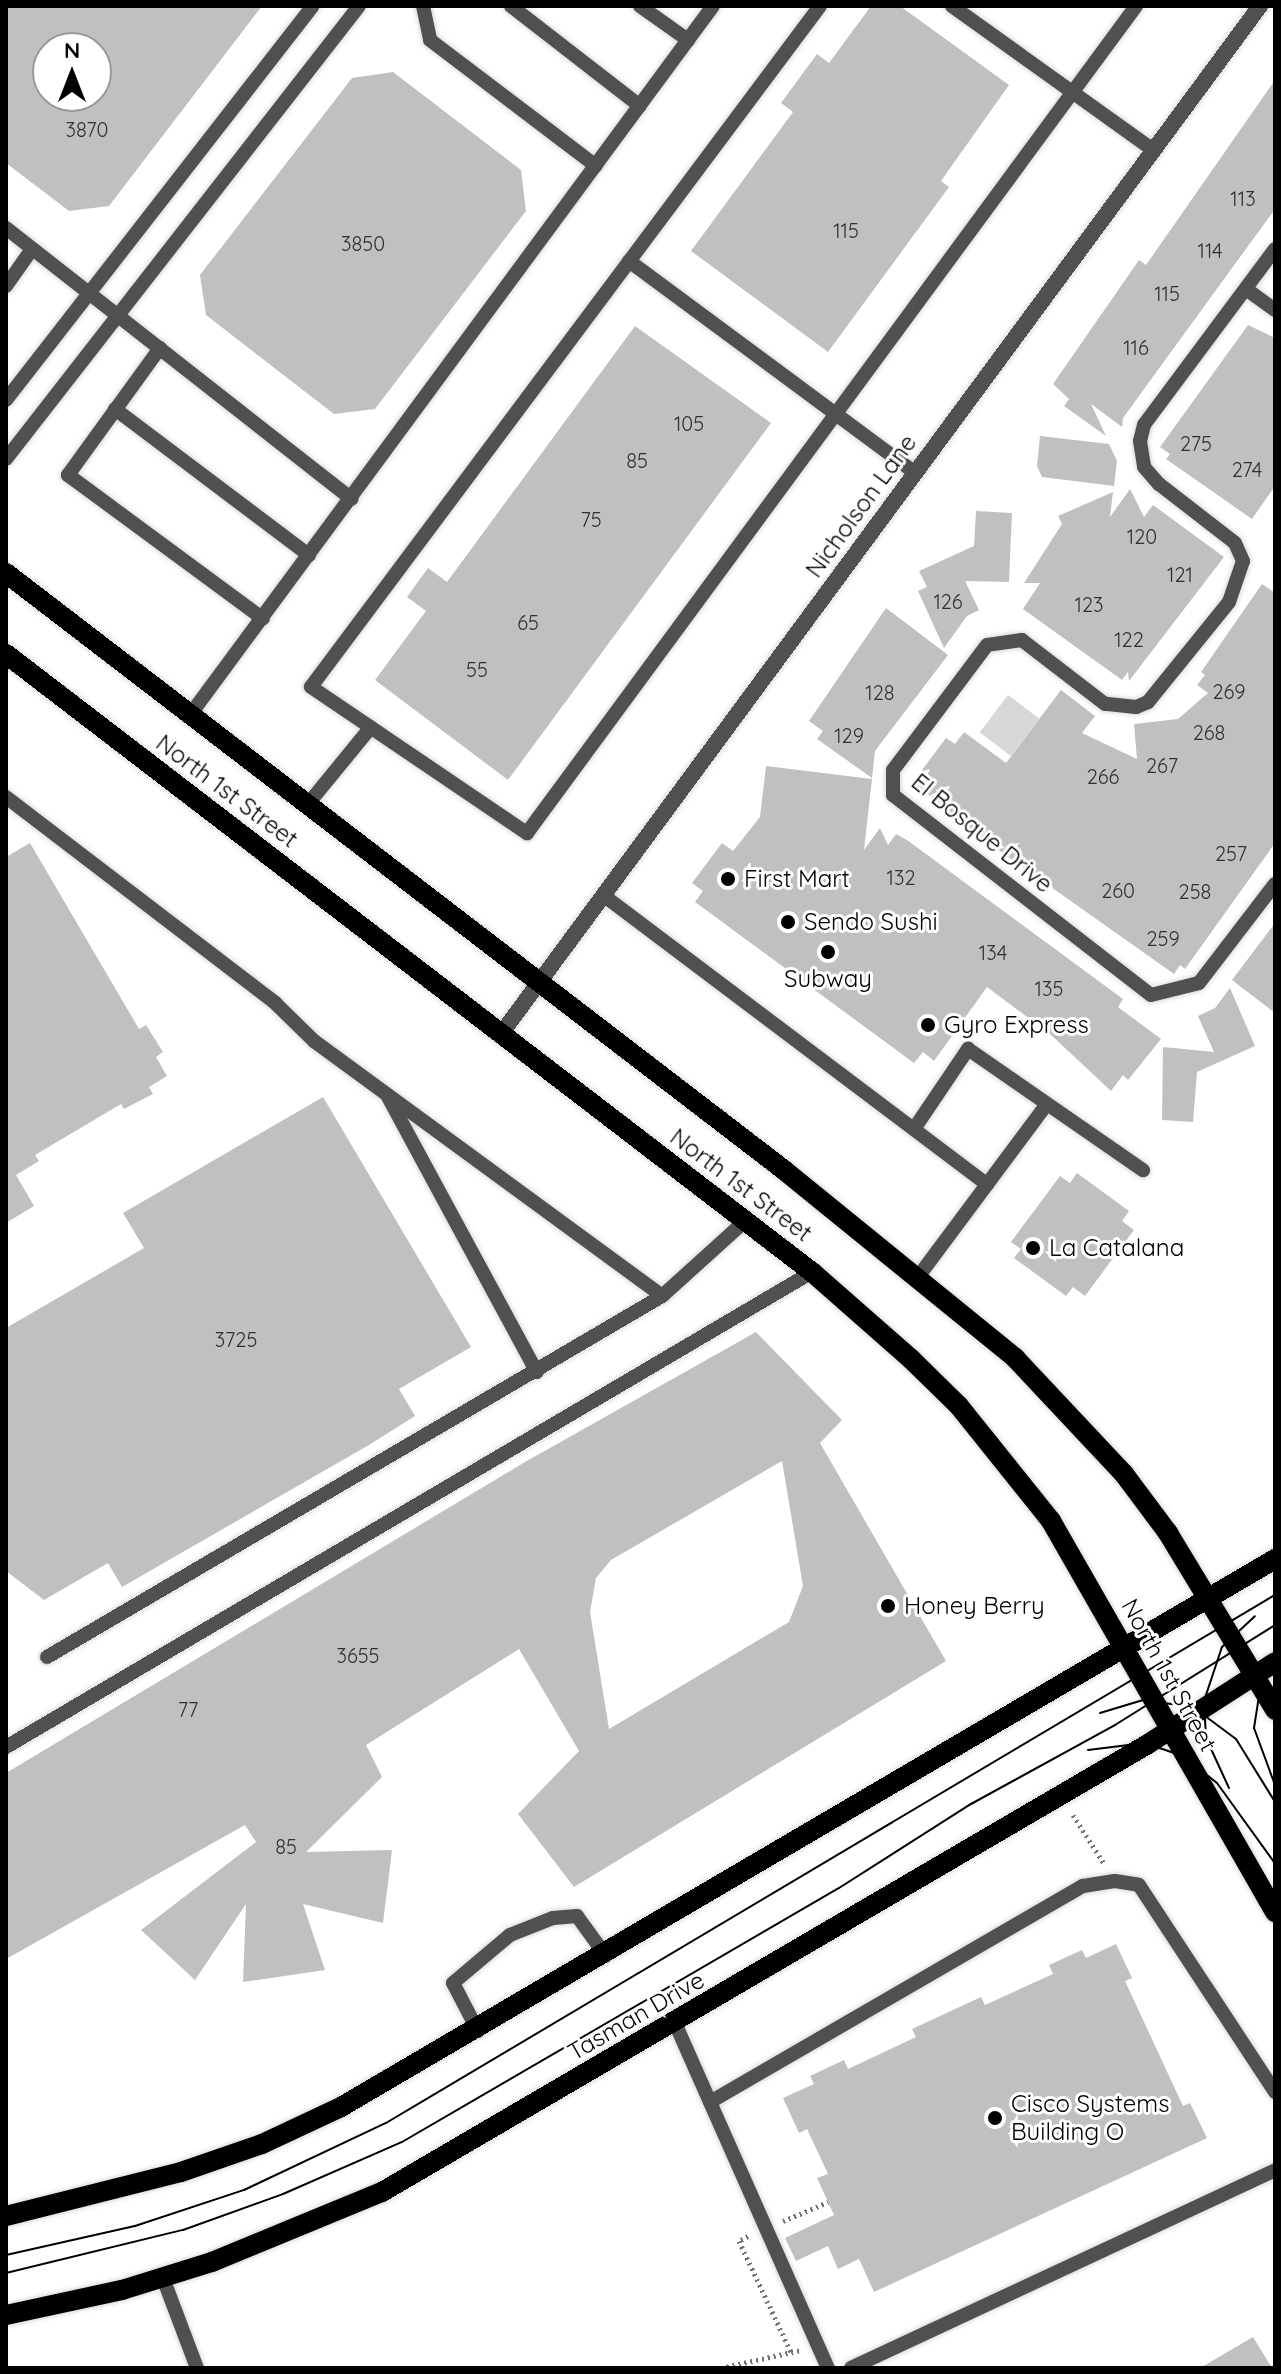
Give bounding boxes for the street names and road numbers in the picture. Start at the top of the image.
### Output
street label: Nicholson Lane [800,429,922,583]
street label: North 1st Street [150,728,304,854]
street label: El Bosque Drive [906,767,1058,899]
street label: North 1st Street [664,1122,818,1248]
street label: North 1st Street [1115,1594,1223,1756]
street label: Tasman Drive [563,1965,709,2067]

